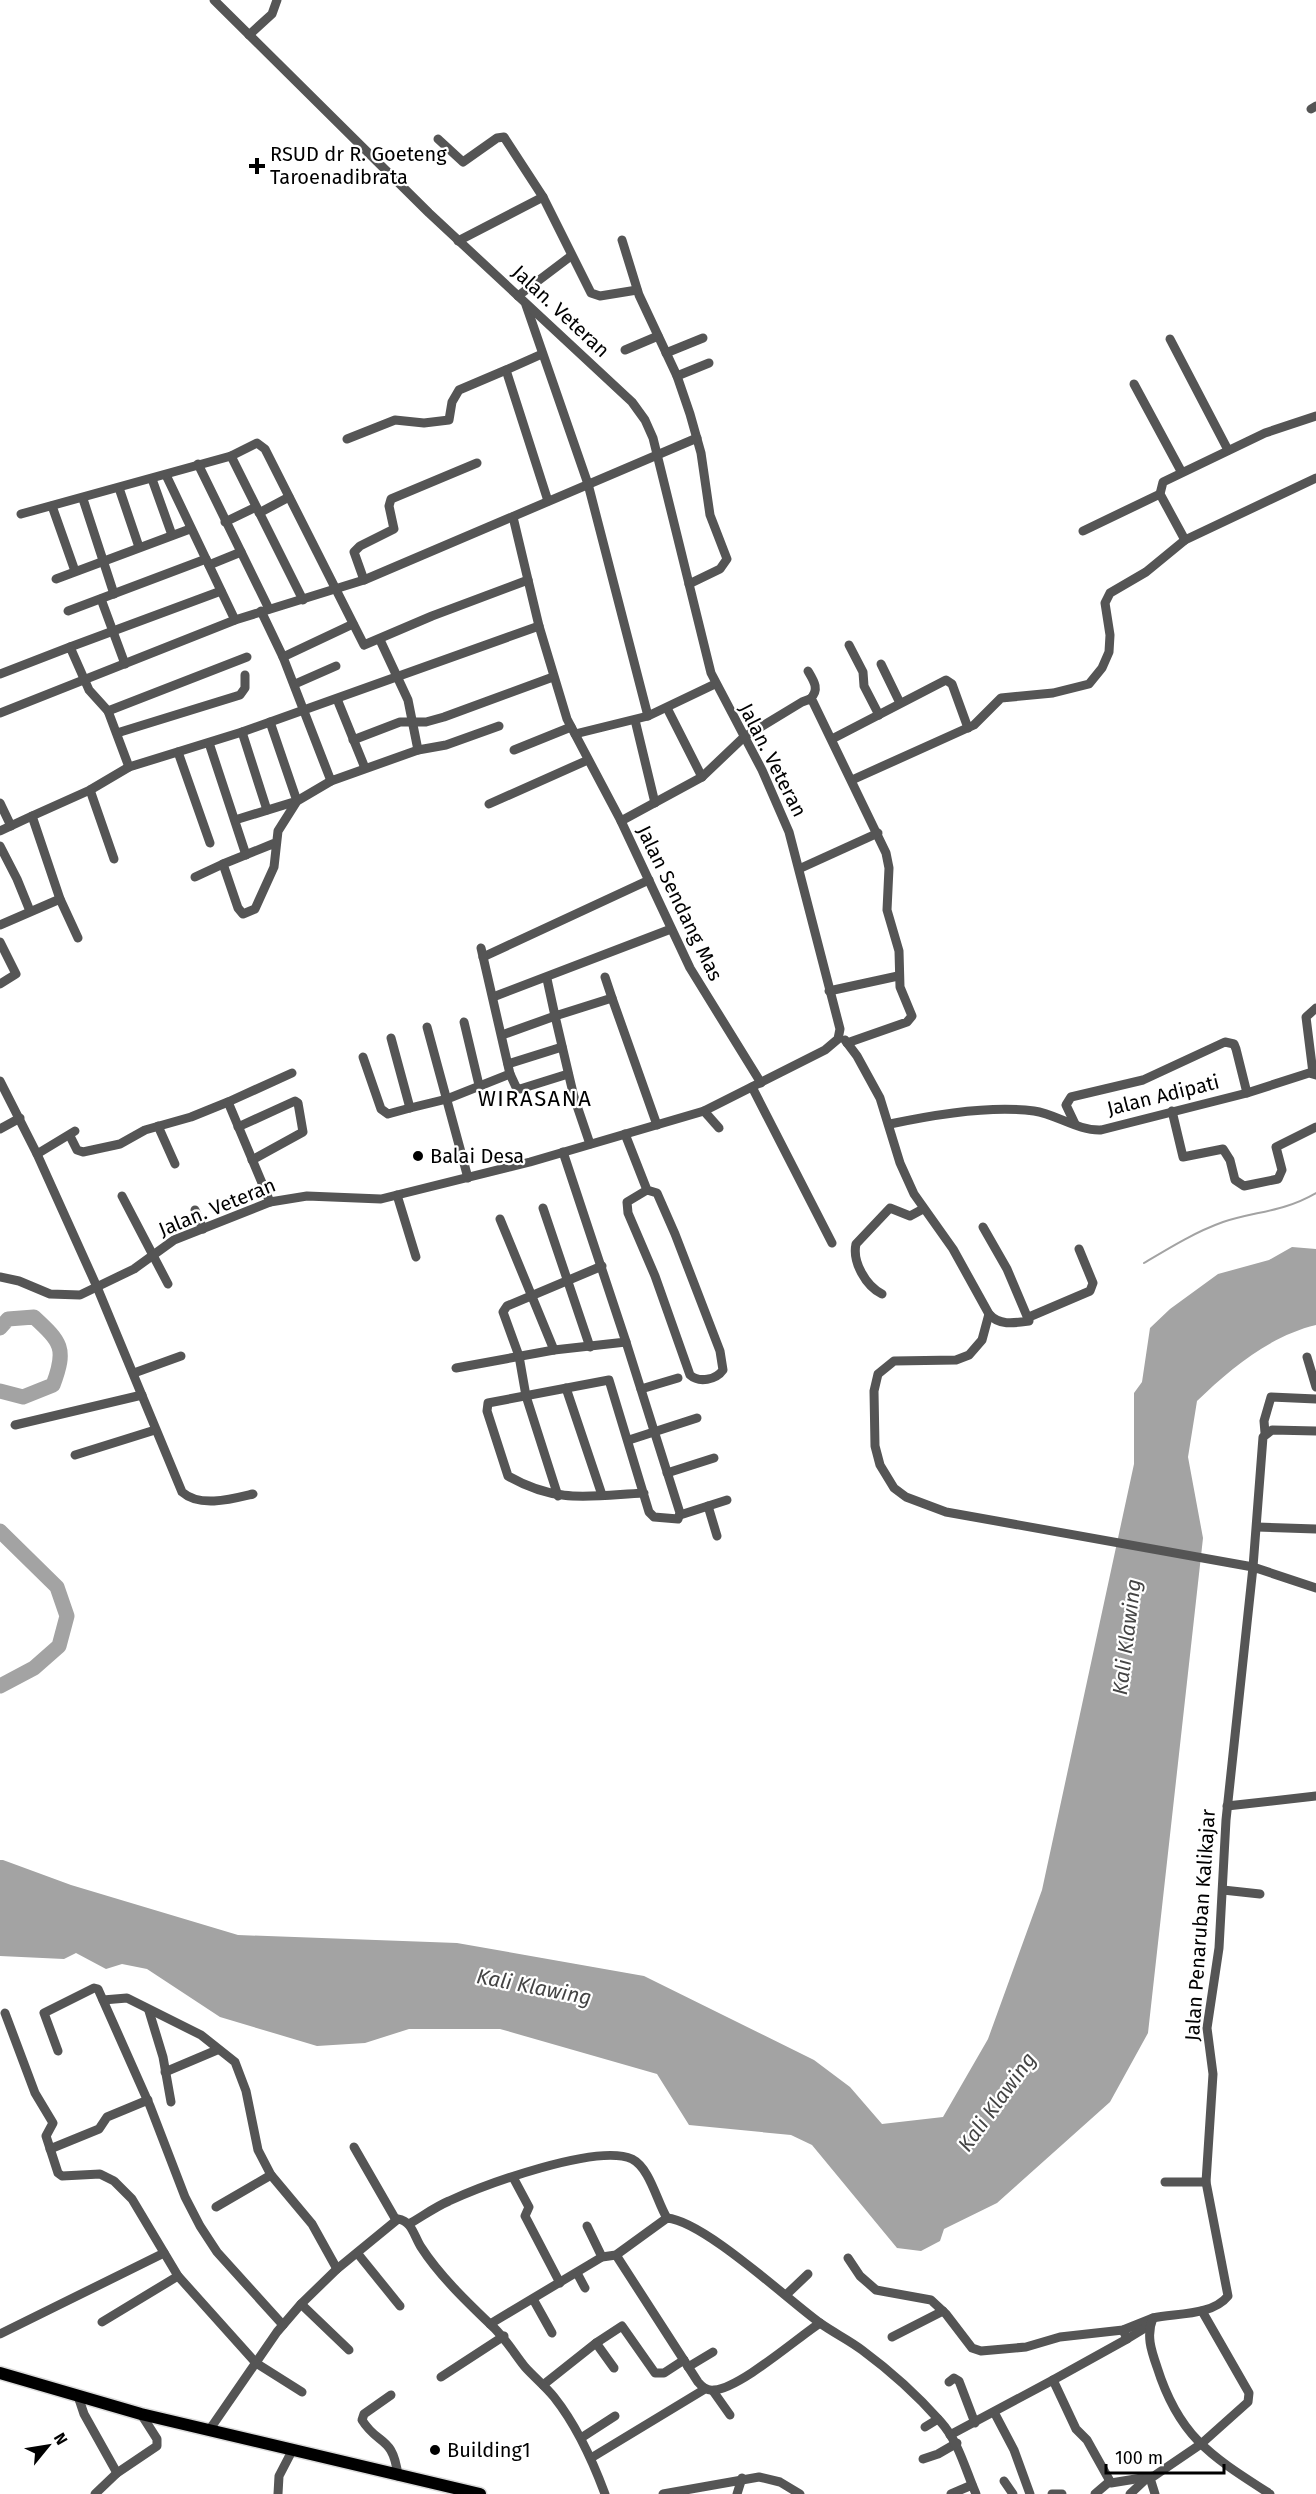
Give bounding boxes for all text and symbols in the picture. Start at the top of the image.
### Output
place label: RSUD dr R. Goeteng Taroenadibrata [270,142,447,189]
marker: RSUD dr R. Goeteng Taroenadibrata [248,157,266,175]
street label: Jalan. Veteran [507,260,615,362]
street label: Jalan. Veteran [734,699,812,821]
street label: Jalan Sendang Mas [632,821,728,985]
street label: Jalan Adipati [1104,1069,1222,1121]
district label: WIRASANA [478,1085,592,1112]
place label: Balai Desa [430,1144,524,1168]
marker: Balai Desa [411,1149,425,1163]
street label: Jalan. Veteran [155,1173,279,1241]
water label: Kali Klawing [1107,1578,1147,1696]
street label: Jalan Penaruban Kalikajar [1180,1808,1220,2042]
water label: Kali Klawing [474,1963,594,2011]
water label: Kali Klawing [952,2047,1042,2157]
north arrow [18,2416,78,2476]
text: N [50,2429,71,2448]
scale bar [1106,2437,1224,2475]
place label: Building1 [447,2438,531,2462]
marker: Building1 [428,2443,442,2457]
text: 100 m [1115,2447,1163,2469]

